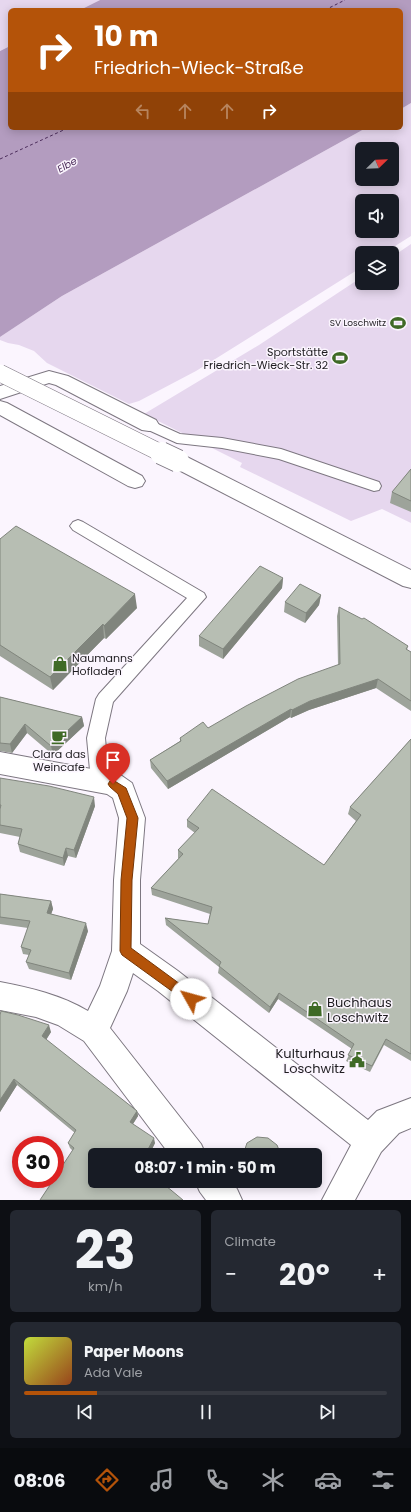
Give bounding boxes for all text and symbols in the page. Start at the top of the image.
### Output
text: 10 m [94,17,158,56]
icon: right [28,24,80,76]
text: Friedrich-Wieck-Straße [94,55,304,80]
icon: left [132,100,154,122]
icon: ahead [174,100,196,122]
icon: ahead [216,100,238,122]
icon: right [258,100,280,122]
north arrow [355,142,399,186]
map controls [355,142,399,290]
water label: Elbe [54,153,80,177]
button: sound [355,194,399,238]
button: layers [355,246,399,290]
sports icon: SV Loschwitz [389,314,407,332]
place label: SV Loschwitz [330,317,386,329]
place label: Sportstätte Friedrich-Wieck-Str. 32 [204,344,328,373]
sports icon: Sportstätte Friedrich-Wieck-Str. 32 [331,349,349,367]
place label: Naumanns Hofladen [72,650,133,679]
shop icon: Naumanns Hofladen [51,655,69,673]
cafe icon: Clara das Weincafe [50,728,68,746]
pin [96,743,130,784]
place label: Clara das Weincafe [32,746,86,775]
icon: arrive [102,749,124,771]
position arrow [170,978,212,1020]
place label: Buchhaus Loschwitz [327,993,392,1027]
shop icon: Buchhaus Loschwitz [306,1000,324,1018]
place label: Kulturhaus Loschwitz [276,1044,345,1078]
public building icon: Kulturhaus Loschwitz [348,1051,366,1069]
speed limit sign: 30 [12,1136,64,1188]
text: 08:07 · 1 min · 50 m [134,1157,276,1178]
text: 23 [75,1214,136,1287]
text: Climate [225,1232,276,1251]
text: 20° [279,1253,330,1296]
text: − [225,1259,237,1290]
text: + [372,1259,387,1290]
text: km/h [88,1277,123,1296]
text: Paper Moons [84,1341,184,1362]
text: Ada Vale [84,1363,143,1382]
icon: previous [74,1401,96,1423]
icon: pause [195,1401,217,1423]
icon: next [316,1401,338,1423]
icon: directions [93,1466,121,1494]
icon: music [148,1466,176,1494]
icon: phone [203,1466,231,1494]
icon: climate [259,1466,287,1494]
icon: car [314,1466,342,1494]
icon: filters [369,1466,397,1494]
text: 08:06 [14,1468,65,1493]

